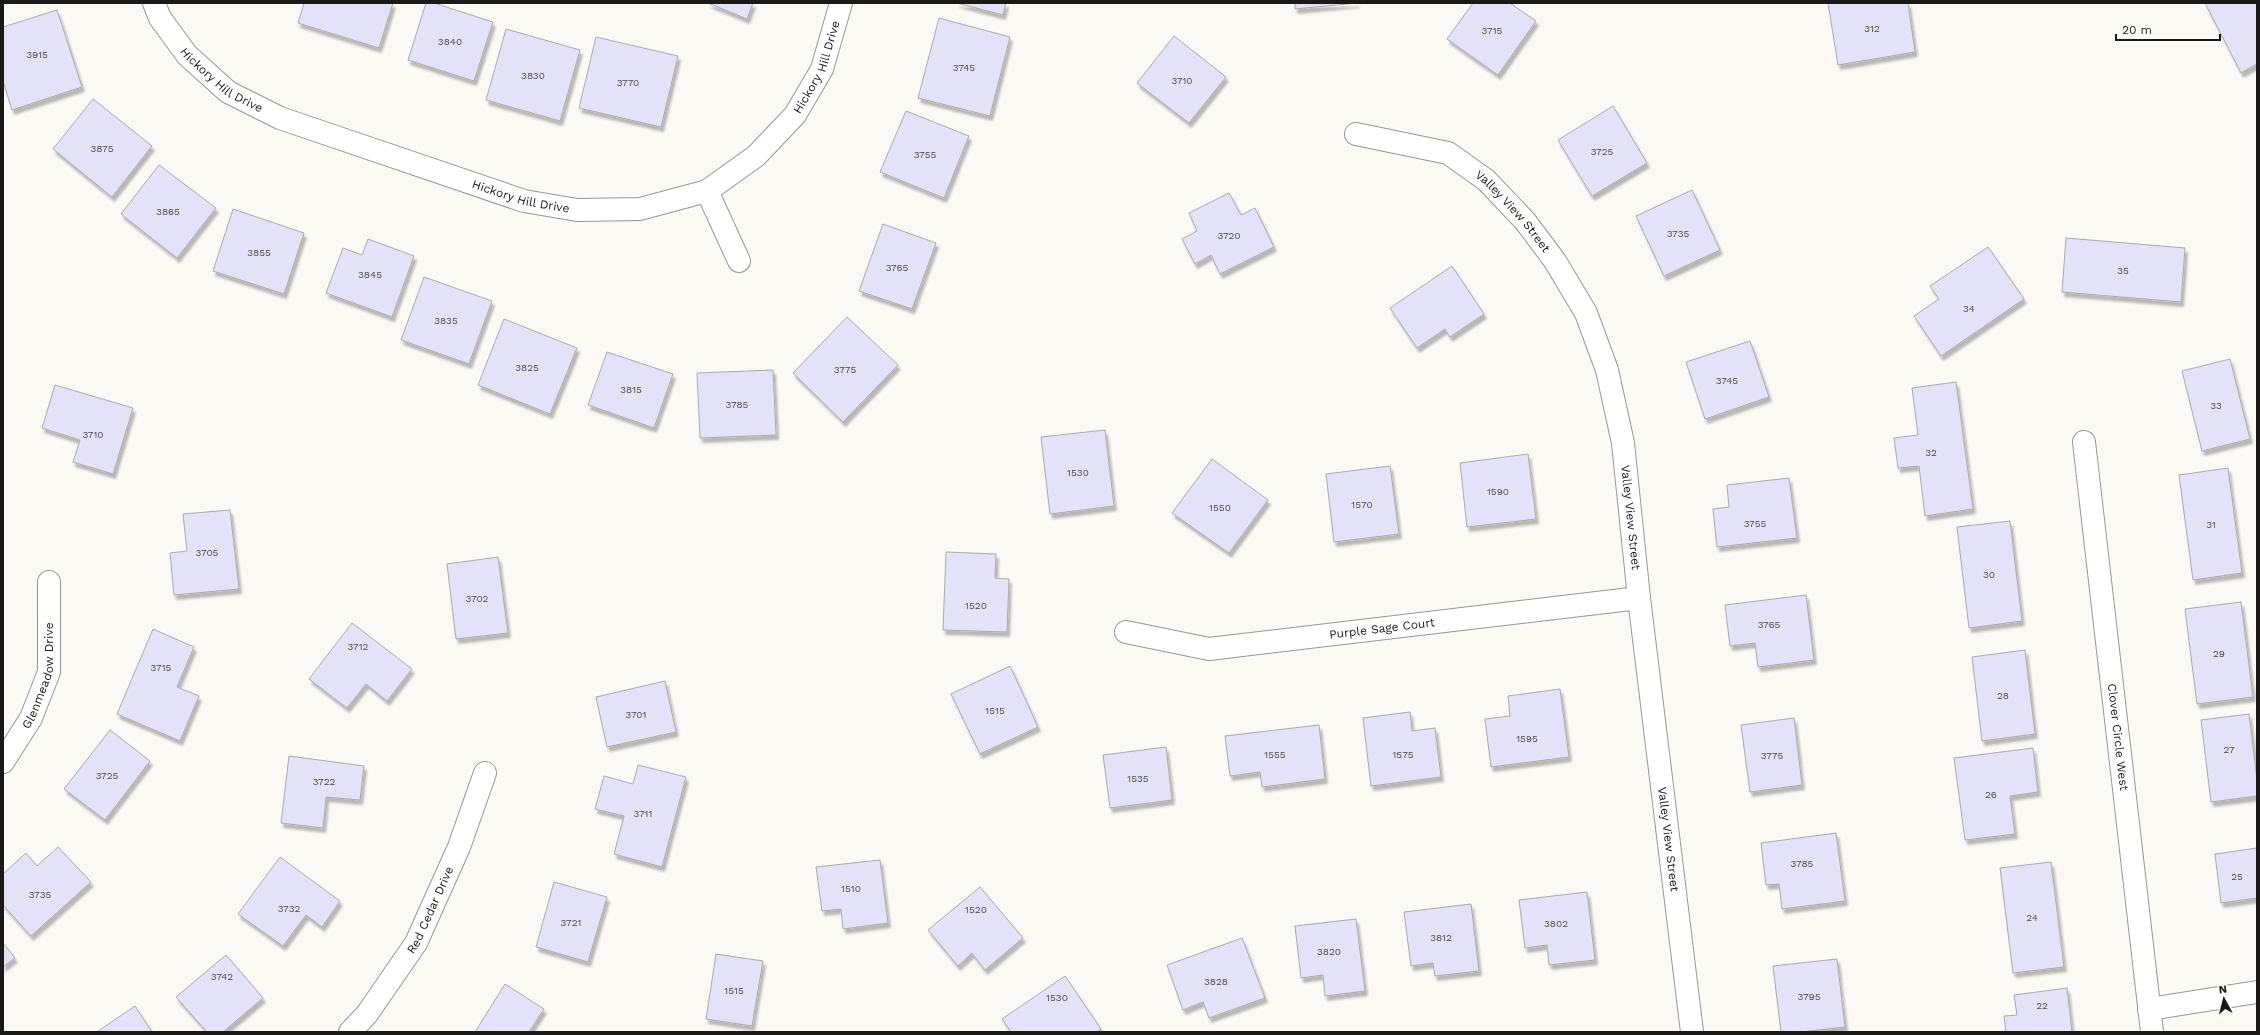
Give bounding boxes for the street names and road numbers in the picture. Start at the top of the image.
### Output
street label: Hickory Hill Drive [790,19,843,116]
street label: Hickory Hill Drive [177,45,265,115]
street label: Valley View Street [1473,168,1553,255]
street label: Hickory Hill Drive [470,177,571,216]
street label: Valley View Street [1618,464,1643,571]
street label: Purple Sage Court [1329,615,1436,642]
street label: Glenmeadow Drive [19,622,56,731]
street label: Clover Circle West [2105,683,2131,791]
street label: Valley View Street [1655,786,1682,892]
street label: Red Cedar Drive [404,864,456,956]

